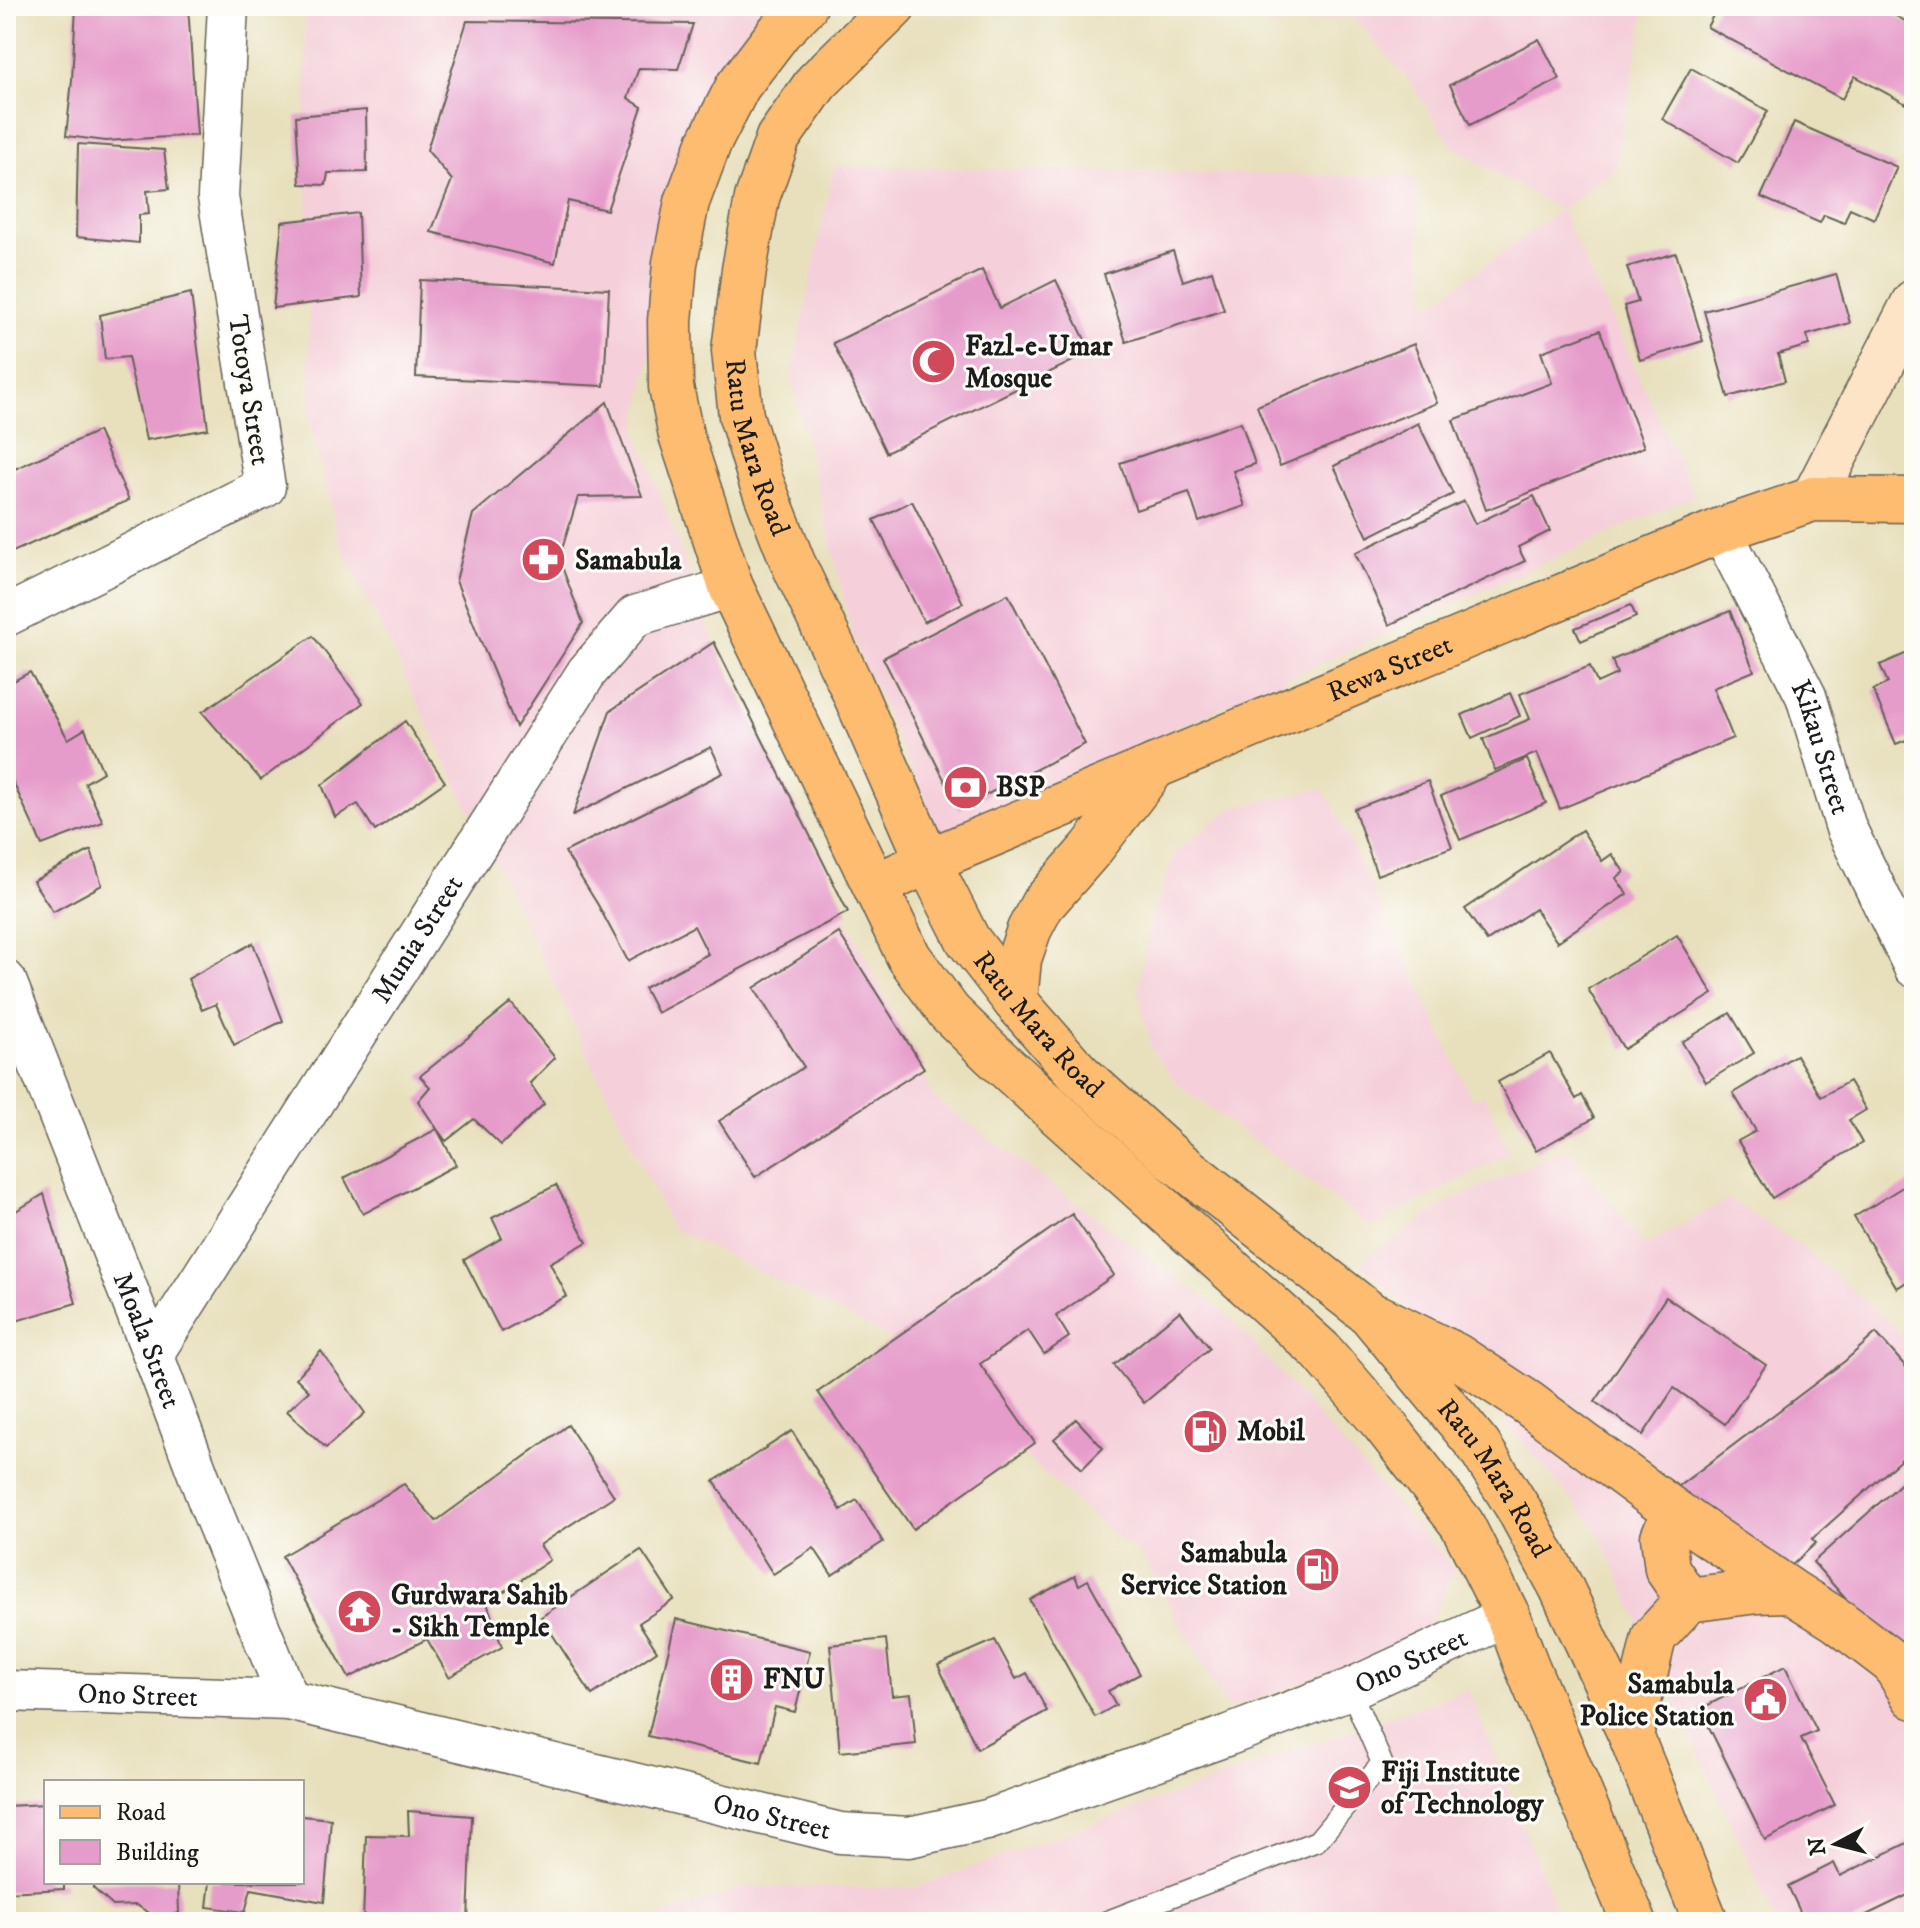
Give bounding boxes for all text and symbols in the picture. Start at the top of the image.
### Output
street label: Totoya Street [220,312,278,468]
place label: Fazl-e-Umar Mosque [965,329,1113,397]
mosque icon: Fazl-e-Umar Mosque [910,338,958,386]
street label: Ratu Mara Road [717,357,798,541]
pharmacy icon: Samabula [520,536,568,584]
place label: Samabula [575,543,683,578]
street label: Rewa Street [1322,627,1457,710]
street label: Kikau Street [1783,674,1858,819]
bank icon: BSP [941,763,989,811]
place label: BSP [996,770,1045,805]
street label: Munia Street [364,868,471,1009]
street label: Ratu Mara Road [966,944,1111,1105]
street label: Moala Street [105,1267,189,1413]
street label: Ratu Mara Road [1430,1392,1559,1563]
fuel station icon: Mobil [1182,1407,1230,1455]
place label: Mobil [1237,1414,1305,1449]
place label: Samabula Service Station [1121,1536,1288,1603]
fuel station icon: Samabula Service Station [1294,1545,1342,1593]
place label: Gurdwara Sahib - Sikh Temple [391,1578,568,1645]
temple icon: Gurdwara Sahib - Sikh Temple [336,1587,384,1635]
street label: Ono Street [1349,1620,1473,1702]
building icon: FNU [708,1655,756,1703]
place label: FNU [763,1662,825,1697]
place label: Samabula Police Station [1579,1667,1735,1734]
street label: Ono Street [77,1676,199,1715]
public building icon: Samabula Police Station [1741,1676,1789,1724]
place label: Fiji Institute of Technology [1381,1755,1544,1822]
school or university icon: Fiji Institute of Technology [1326,1764,1374,1812]
legend [44,1780,304,1884]
street label: Ono Street [709,1785,835,1848]
text: Road [116,1798,166,1828]
north arrow [1796,1804,1876,1884]
text: N [1803,1836,1832,1857]
text: Building [116,1838,199,1868]

